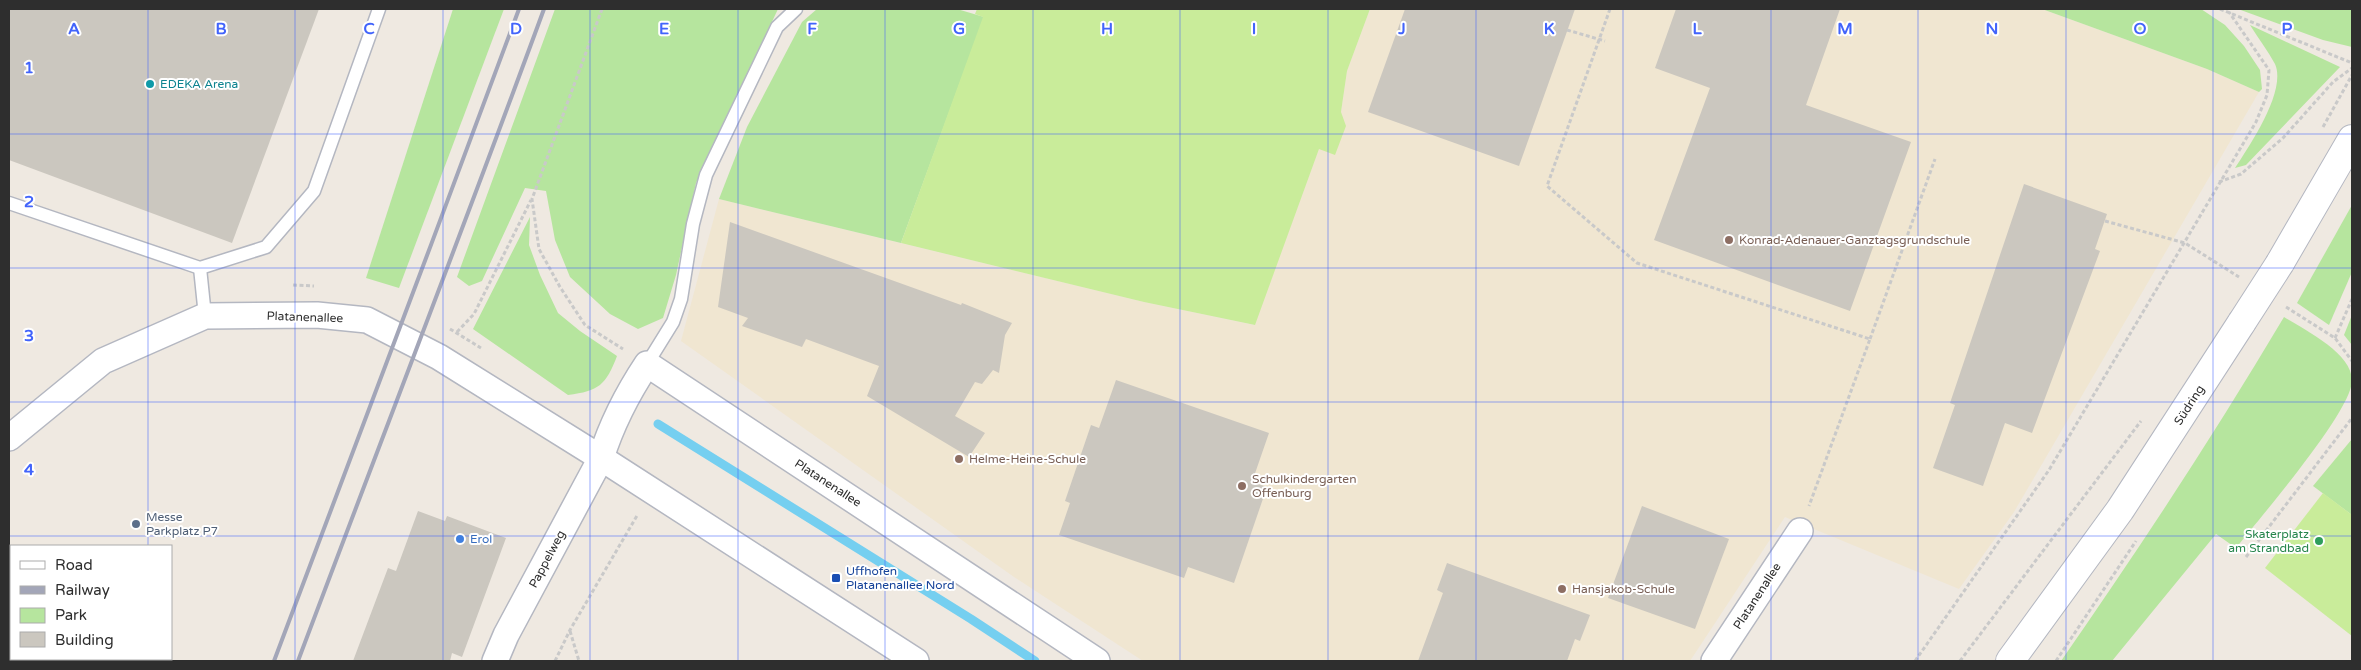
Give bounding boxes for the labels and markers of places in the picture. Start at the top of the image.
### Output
place label: EDEKA Arena [160,77,238,91]
marker: EDEKA Arena [144,78,156,90]
place label: Konrad-Adenauer-Ganztagsgrundschule [1739,233,1970,247]
marker: Konrad-Adenauer-Ganztagsgrundschule [1723,234,1735,246]
place label: Helme-Heine-Schule [969,452,1086,466]
marker: Helme-Heine-Schule [953,453,965,465]
place label: Schulkindergarten Offenburg [1252,472,1356,500]
marker: Schulkindergarten Offenburg [1236,480,1248,492]
place label: Messe Parkplatz P7 [146,510,218,538]
marker: Messe Parkplatz P7 [130,518,142,530]
place label: Skaterplatz am Strandbad [2228,527,2309,555]
place label: Erol [470,532,492,546]
marker: Erol [454,533,466,545]
marker: Skaterplatz am Strandbad [2313,535,2325,547]
place label: Uffhofen Platanenallee Nord [846,564,955,592]
marker: Uffhofen Platanenallee Nord [830,572,842,584]
place label: Hansjakob-Schule [1572,582,1675,596]
marker: Hansjakob-Schule [1556,583,1568,595]

